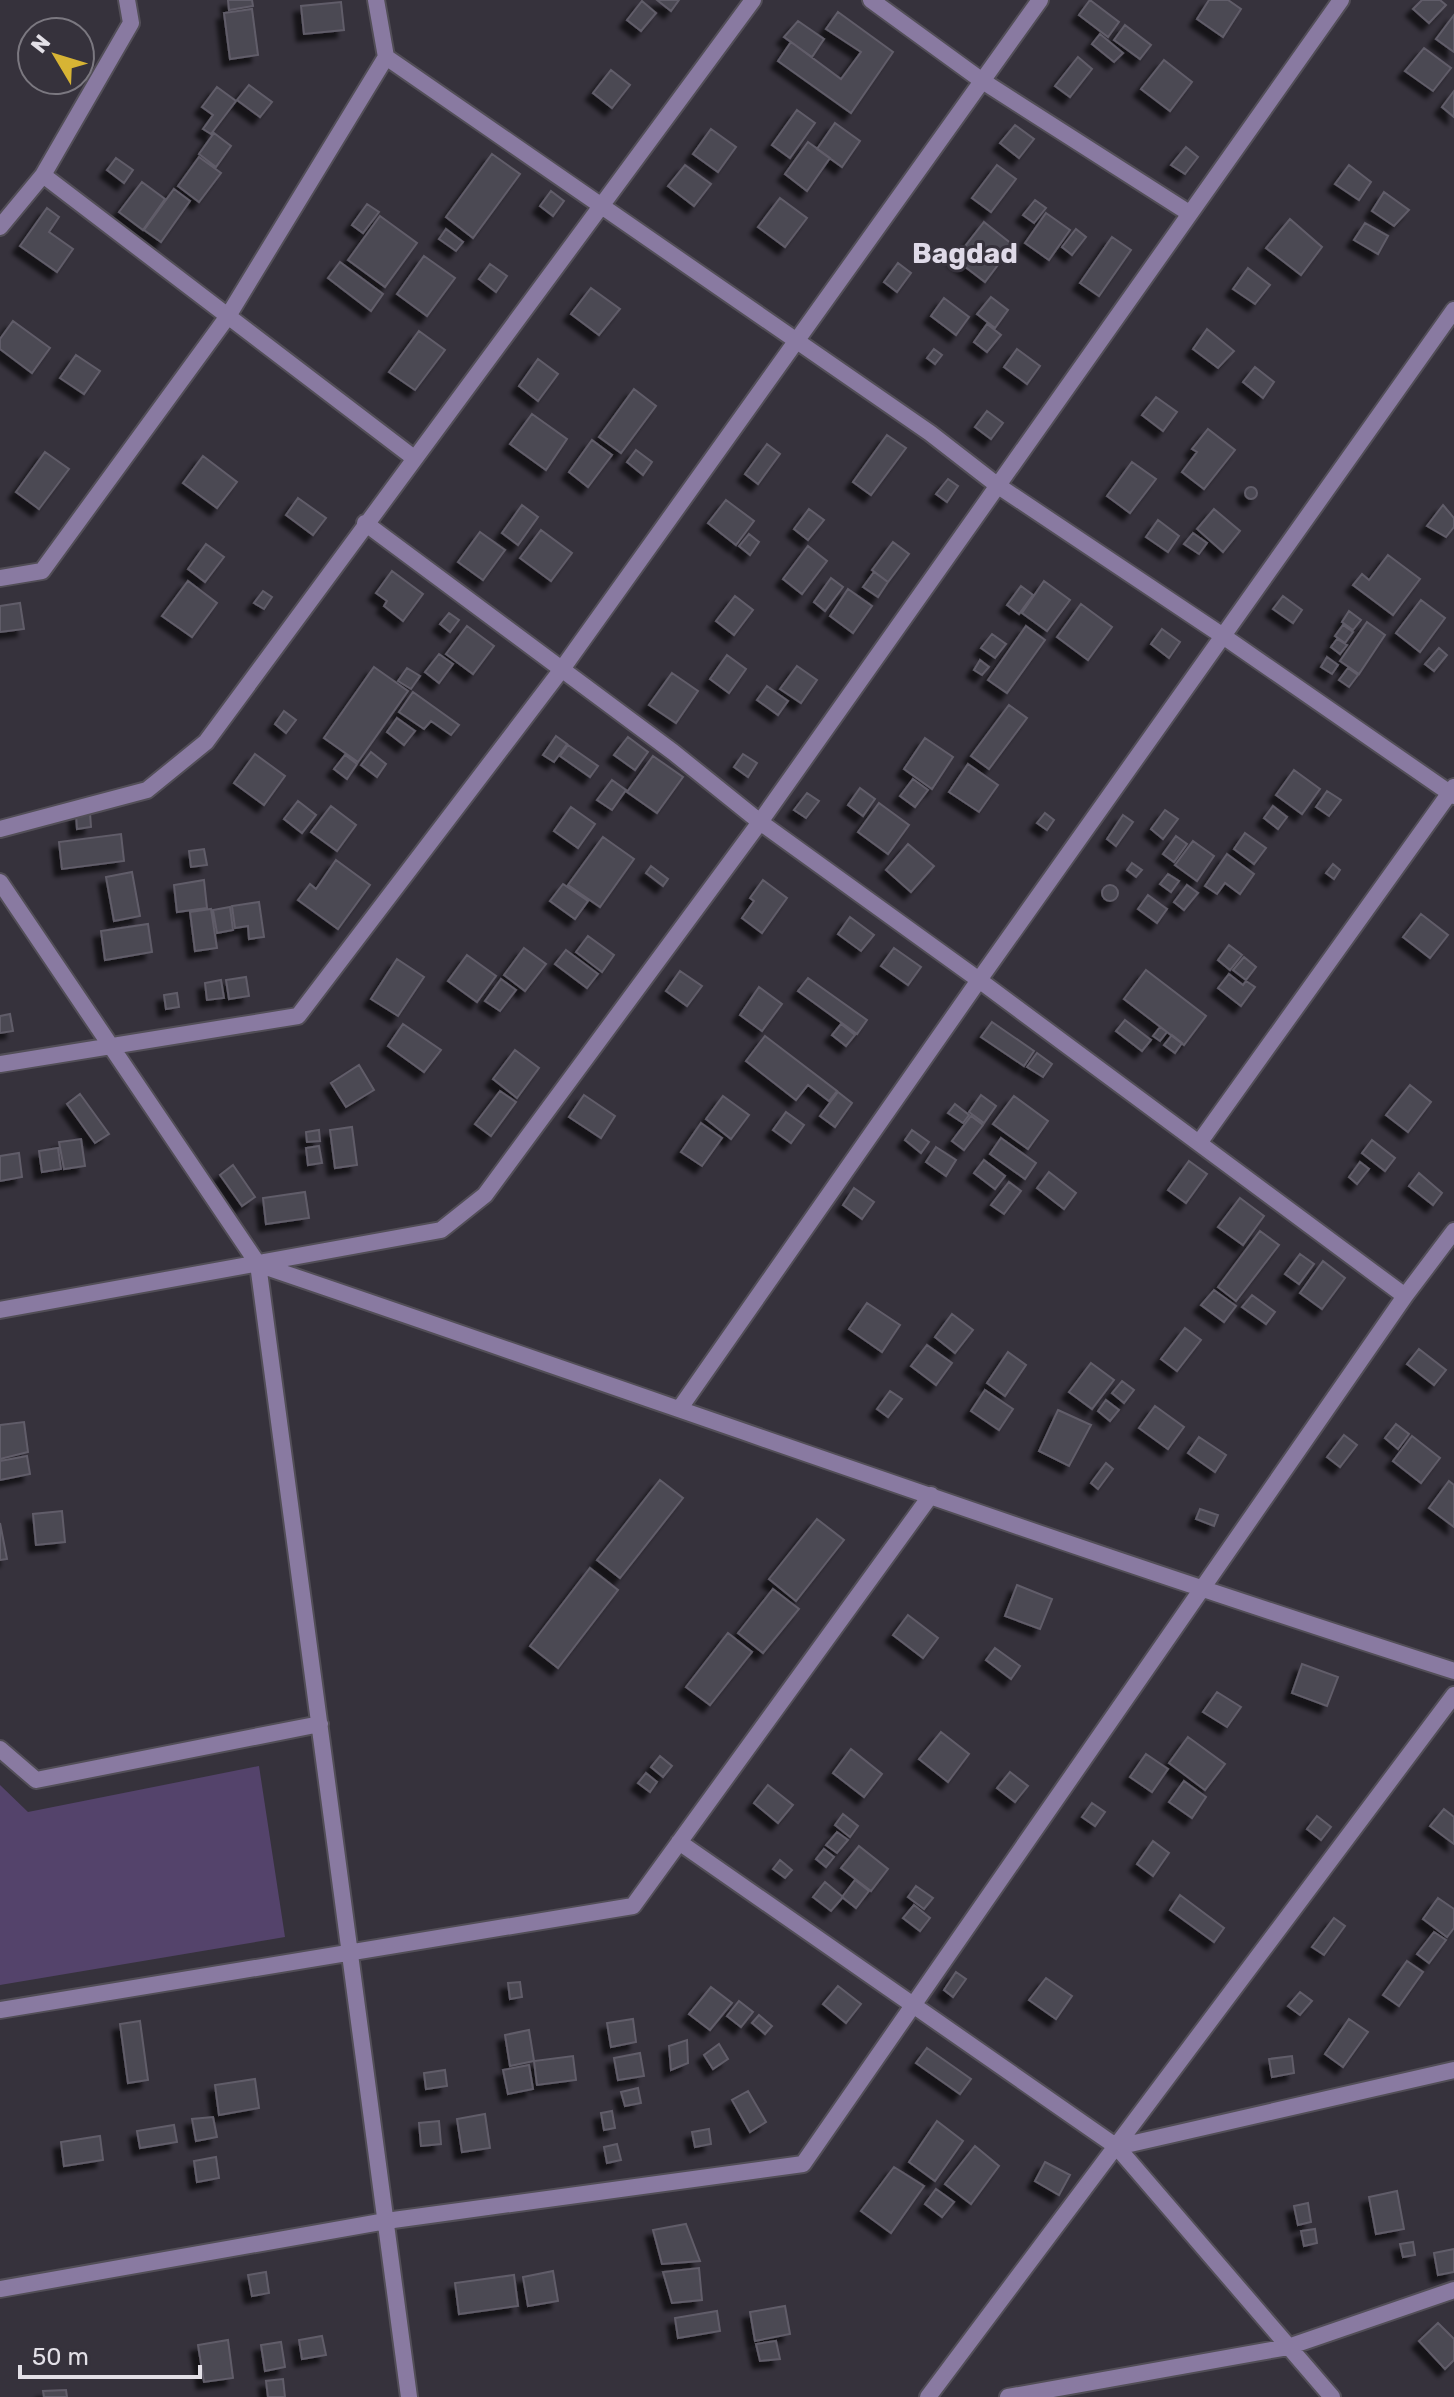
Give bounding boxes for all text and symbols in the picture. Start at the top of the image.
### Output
north arrow [16,16,96,96]
text: N [25,29,56,59]
district label: Bagdad [912,237,1018,270]
scale bar [20,2329,200,2379]
text: 50 m [32,2343,89,2371]

